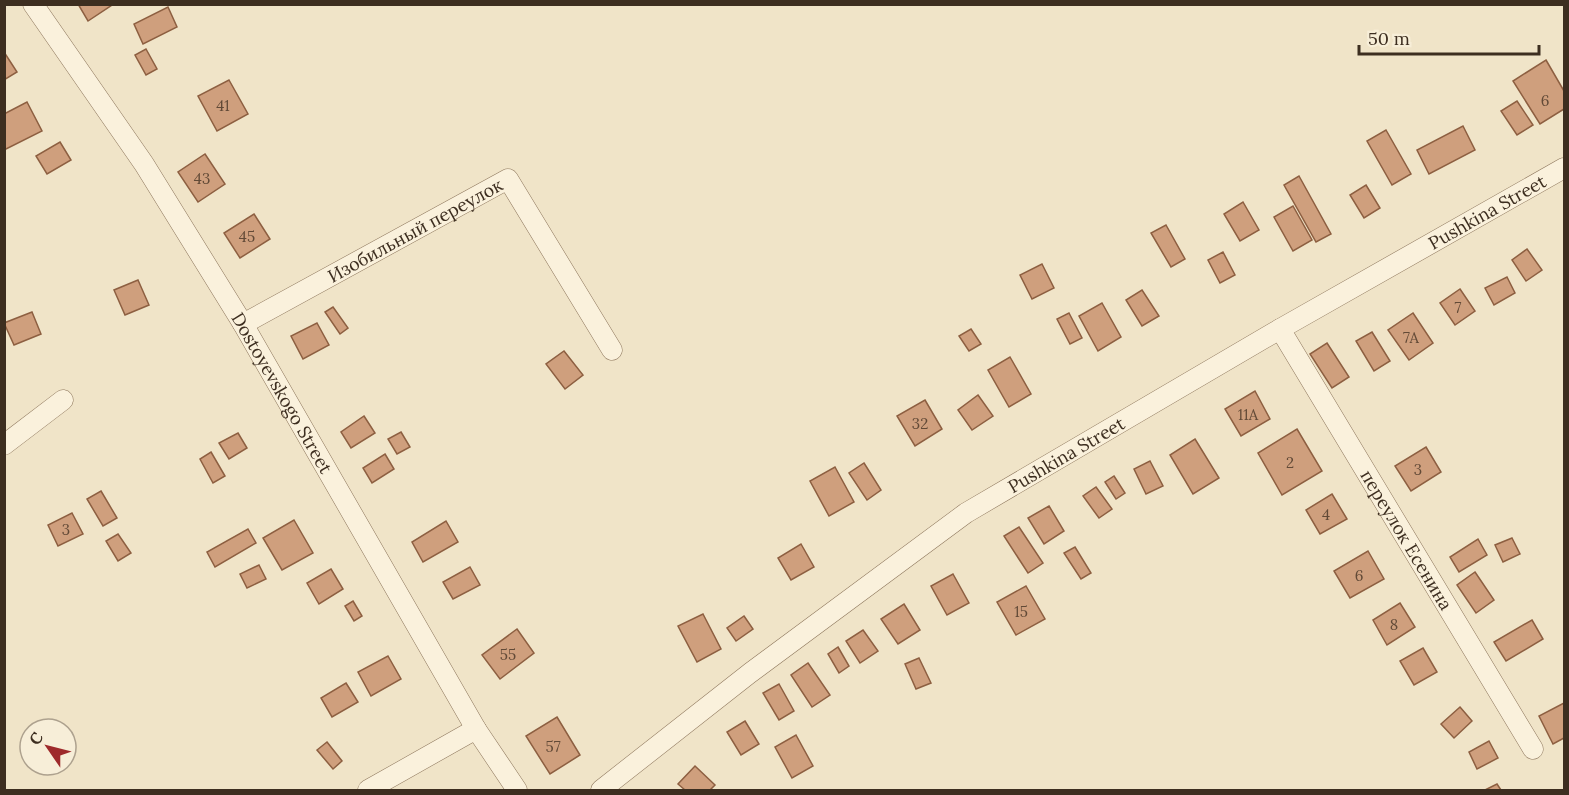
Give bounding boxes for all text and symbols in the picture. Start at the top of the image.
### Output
scale bar [1359,18,1539,56]
text: 50 m [1368,27,1410,50]
house number: 6 [1541,91,1549,110]
house number: 41 [216,96,230,115]
house number: 43 [194,169,210,188]
street label: Pushkina Street [1424,169,1550,254]
street label: Изобильный переулок [323,173,507,287]
house number: 45 [239,227,255,246]
house number: 7 [1455,298,1462,317]
street label: Dostoyevskogo Street [227,308,338,477]
house number: 7А [1403,328,1420,347]
house number: 11А [1238,405,1259,424]
street label: Pushkina Street [1003,411,1128,498]
house number: 32 [912,414,928,433]
house number: 2 [1286,453,1294,472]
house number: 3 [1414,460,1422,479]
street label: переулок Есенина [1356,465,1458,614]
house number: 4 [1322,505,1330,524]
house number: 3 [62,520,70,539]
house number: 6 [1355,566,1363,585]
house number: 15 [1014,602,1028,621]
house number: 8 [1390,615,1398,634]
house number: 55 [500,645,516,664]
north arrow [18,717,78,777]
text: С [24,728,47,749]
house number: 57 [545,737,561,756]

